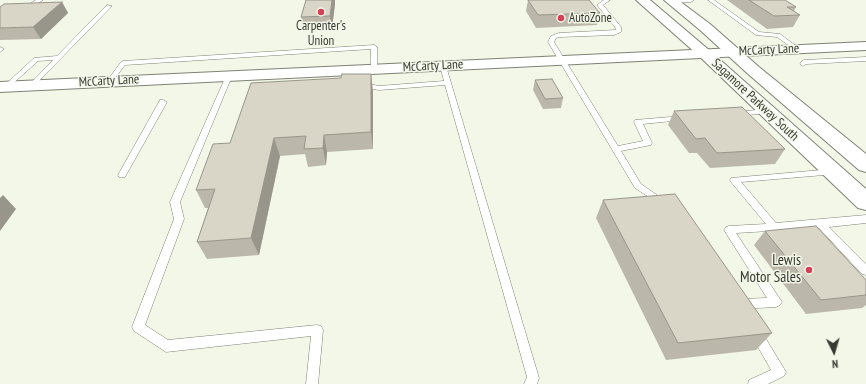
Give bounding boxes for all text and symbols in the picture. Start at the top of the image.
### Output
marker: Carpenter's Union [316,7,326,17]
place label: AutoZone [569,10,612,26]
marker: AutoZone [556,13,566,23]
place label: Carpenter's Union [296,18,346,49]
street label: McCarty Lane [738,41,800,59]
street label: Sagamore Parkway South [708,56,802,144]
street label: McCarty Lane [402,57,464,75]
street label: McCarty Lane [78,72,140,90]
place label: Lewis Motor Sales [740,252,801,287]
marker: Lewis Motor Sales [804,265,814,275]
north arrow [814,332,854,372]
text: N [831,357,839,371]

